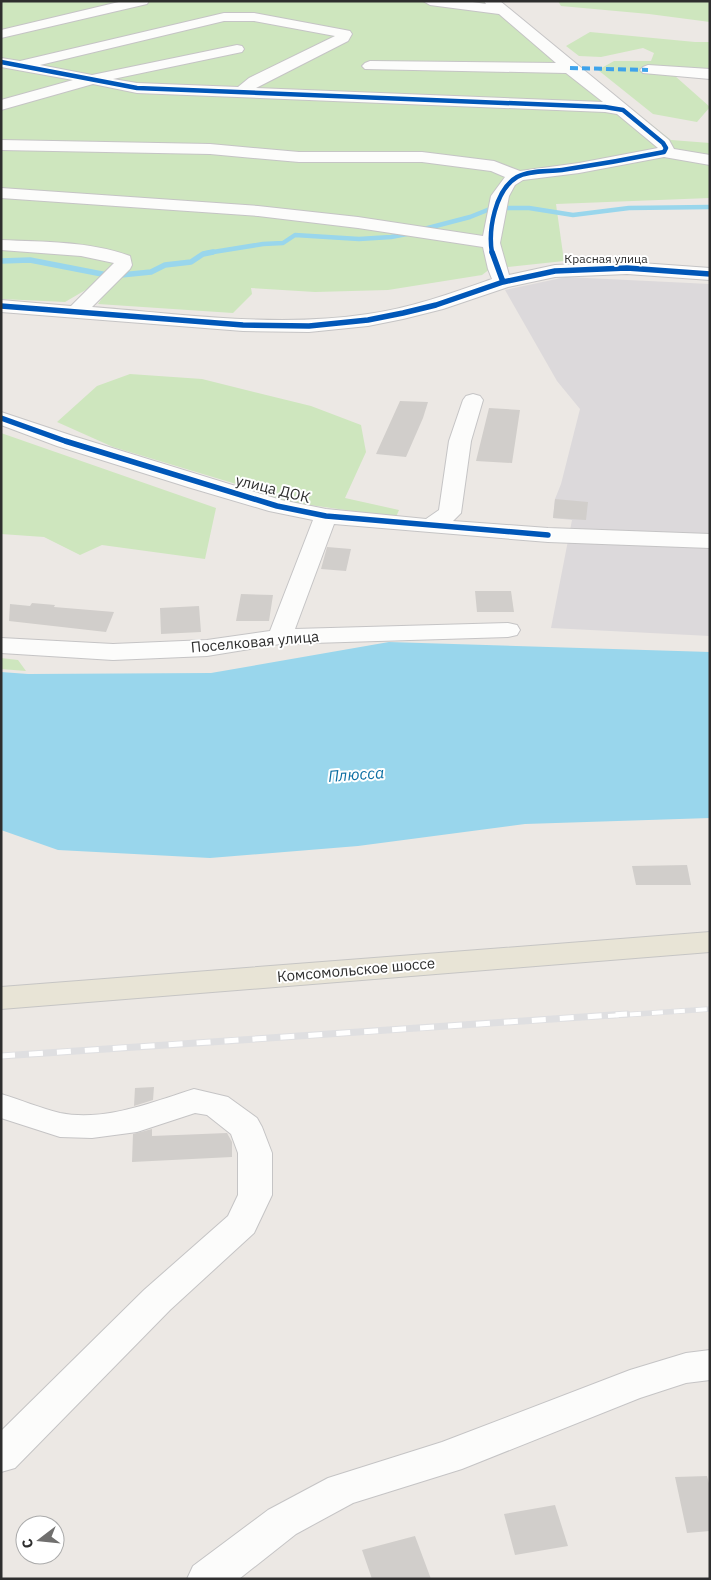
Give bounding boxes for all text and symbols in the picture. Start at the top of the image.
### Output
street label: Красная улица [564,251,648,266]
street label: улица ДОК [234,470,312,507]
street label: Поселковая улица [190,626,320,657]
water label: Плюсса [327,762,385,786]
street label: Комсомольское шоссе [276,953,436,986]
north arrow [15,1515,65,1565]
text: С [18,1537,37,1550]

